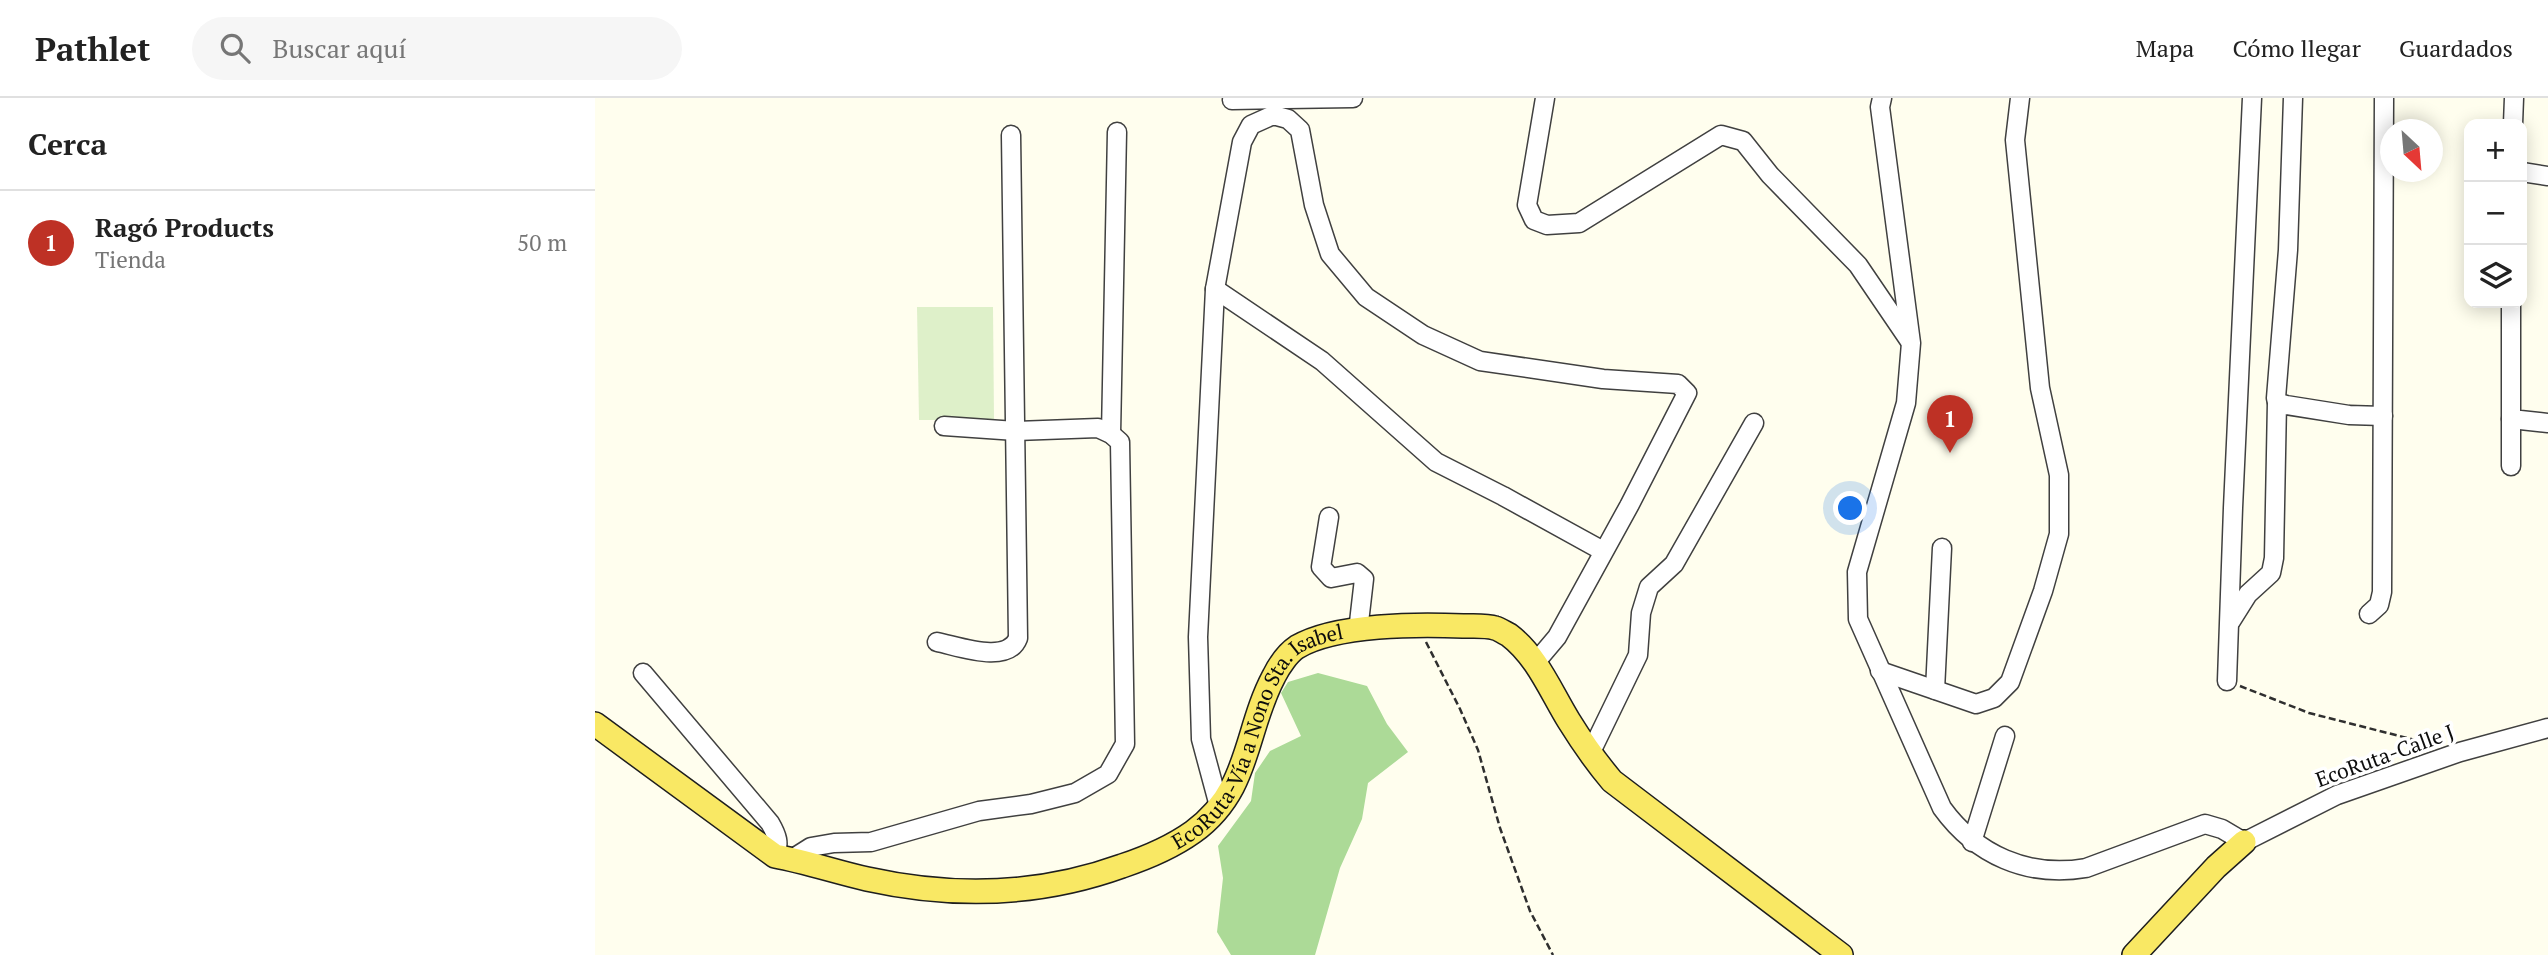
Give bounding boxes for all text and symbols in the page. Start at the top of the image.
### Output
search box [192,17,682,80]
text: Pathlet [35,27,150,70]
icon: search [216,29,254,67]
text: Buscar aquí [272,31,406,65]
text: Mapa [2136,32,2194,64]
text: Cómo llegar [2232,32,2361,64]
text: Guardados [2399,32,2513,64]
north arrow [2380,119,2443,182]
map controls [2464,119,2527,308]
button: + [2464,119,2527,182]
text: Cerca [28,124,107,164]
button: − [2464,182,2527,245]
text: Ragó Products [95,210,274,244]
text: 1 [45,227,58,258]
text: 50 m [517,227,567,258]
text: Tienda [95,244,166,275]
button: layers [2464,245,2527,308]
pin: 1 [1927,395,1973,453]
your location [1833,491,1867,525]
street label: EcoRuta-Vía a Nono Sta. Isabel [1166,617,1345,855]
street label: EcoRuta-Calle J [2311,717,2458,793]

